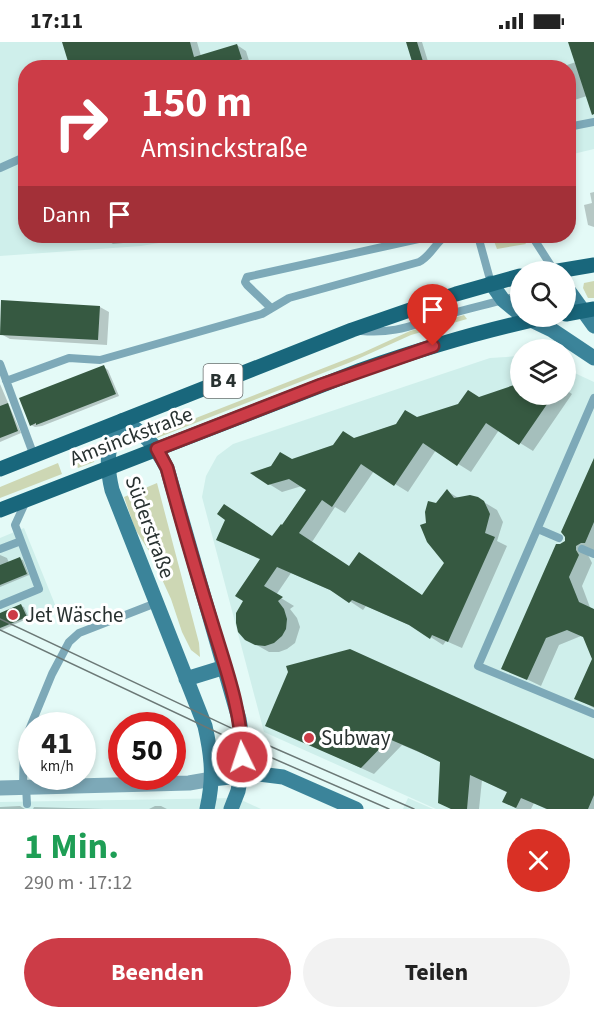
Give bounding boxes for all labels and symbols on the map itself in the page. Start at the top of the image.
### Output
pin [407,284,458,346]
road number: B 4 [204,364,242,398]
street label: Amsinckstraße [65,399,197,473]
street label: Süderstraße [118,471,182,583]
place label: Jet Wäsche [25,600,124,630]
marker: Jet Wäsche [6,608,20,622]
speed limit sign: 50 [108,712,186,790]
place label: Subway [321,723,391,753]
position arrow [210,725,274,789]
marker: Subway [302,731,316,745]

